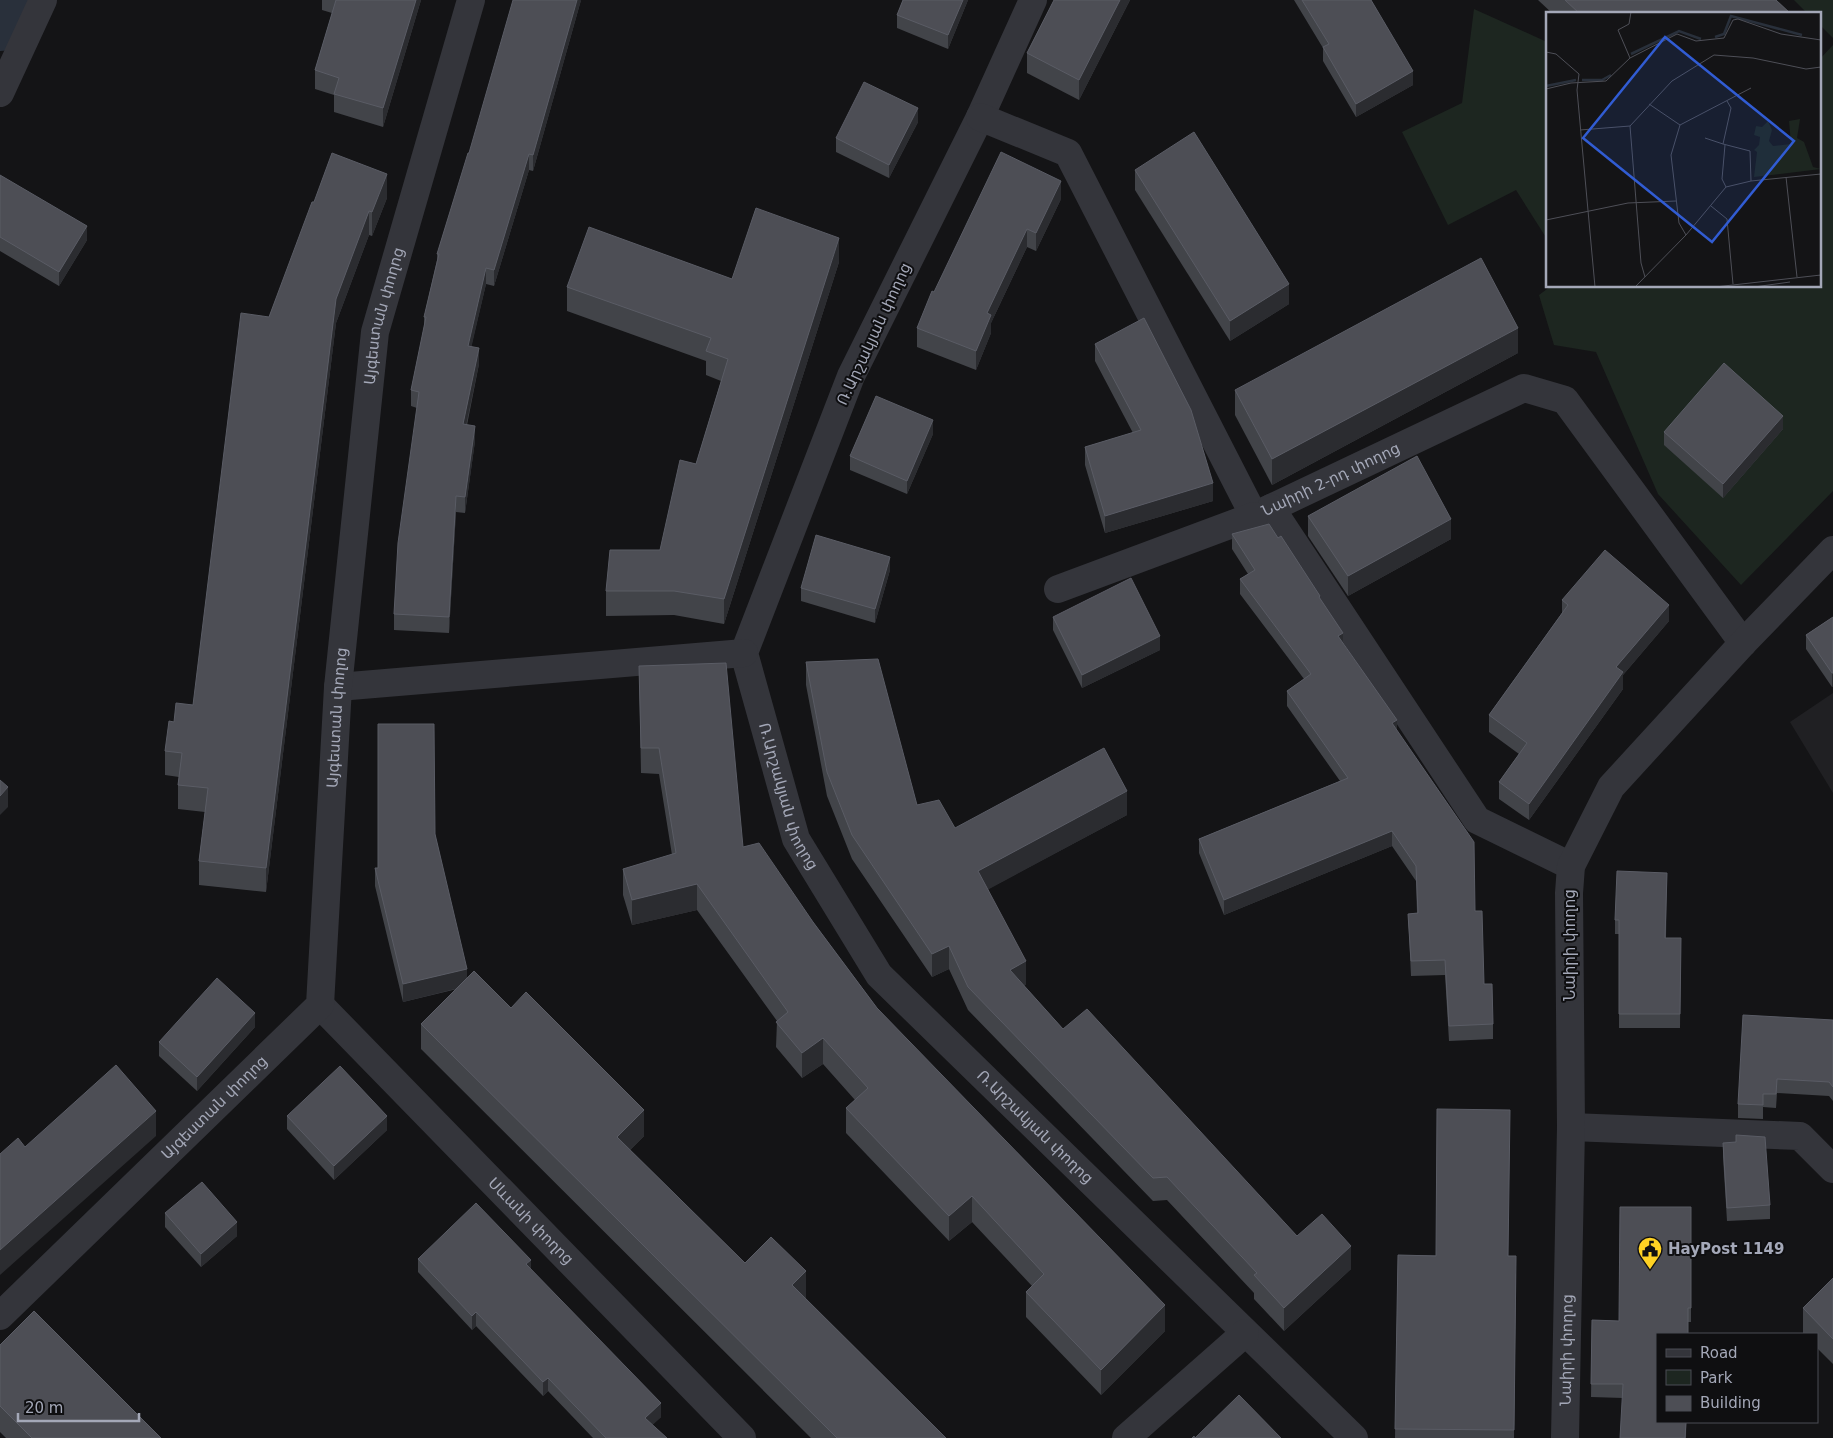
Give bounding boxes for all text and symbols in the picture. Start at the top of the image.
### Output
inset map [1546,12,1820,288]
street label: Այգեստան փողոց [361,245,408,386]
street label: Ռ.Արշակյան փողոց [833,260,915,408]
street label: Նաիրի 2-րդ փողոց [1259,439,1403,520]
street label: Այգեստան փողոց [323,647,351,788]
street label: Ռ.Արշակյան փողոց [755,721,822,873]
street label: Նաիրի փողոց [1561,889,1579,1001]
street label: Այգեստան փողոց [158,1052,271,1163]
street label: Ռ.Արշակյան փողոց [973,1067,1097,1188]
street label: Սևանի փողոց [484,1174,577,1268]
public building icon: HayPost 1149 [1637,1236,1663,1270]
place label: HayPost 1149 [1668,1240,1784,1258]
street label: Նաիրի փողոց [1557,1294,1577,1406]
legend [1656,1333,1818,1423]
text: Road [1700,1344,1738,1362]
text: Park [1700,1369,1733,1387]
scale bar [18,1390,139,1422]
text: Building [1700,1394,1761,1412]
text: 20 m [25,1399,63,1417]

